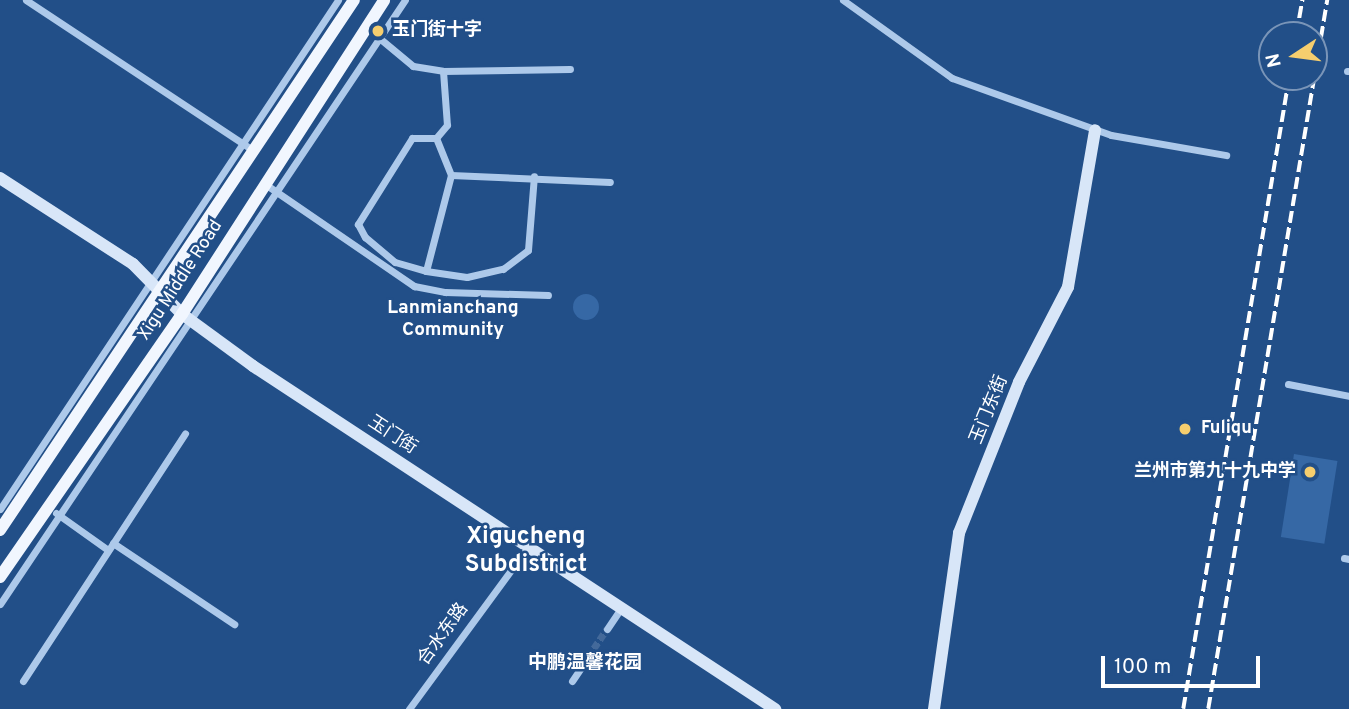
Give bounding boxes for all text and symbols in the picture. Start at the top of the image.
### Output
place label: 玉门街十字 [392,20,482,42]
north arrow [1258,21,1328,91]
marker: 玉门街十字 [370,23,386,39]
text: N [1261,51,1288,70]
street label: Xigu Middle Road [134,217,228,345]
district label: Lanmianchang Community [387,298,519,342]
street label: 玉门东街 [967,373,1013,447]
street label: 玉门街 [363,412,421,460]
place label: Fuliqu [1201,418,1252,440]
marker: Fuliqu [1175,419,1195,439]
place label: 兰州市第九十九中学 [1134,461,1296,483]
marker: 兰州市第九十九中学 [1302,464,1318,480]
district label: Xigucheng Subdistrict [465,524,587,580]
street label: 合水东路 [414,600,474,670]
scale bar [1104,642,1263,686]
district label: 中鹏温馨花园 [528,653,642,675]
text: 100 m [1114,654,1171,681]

